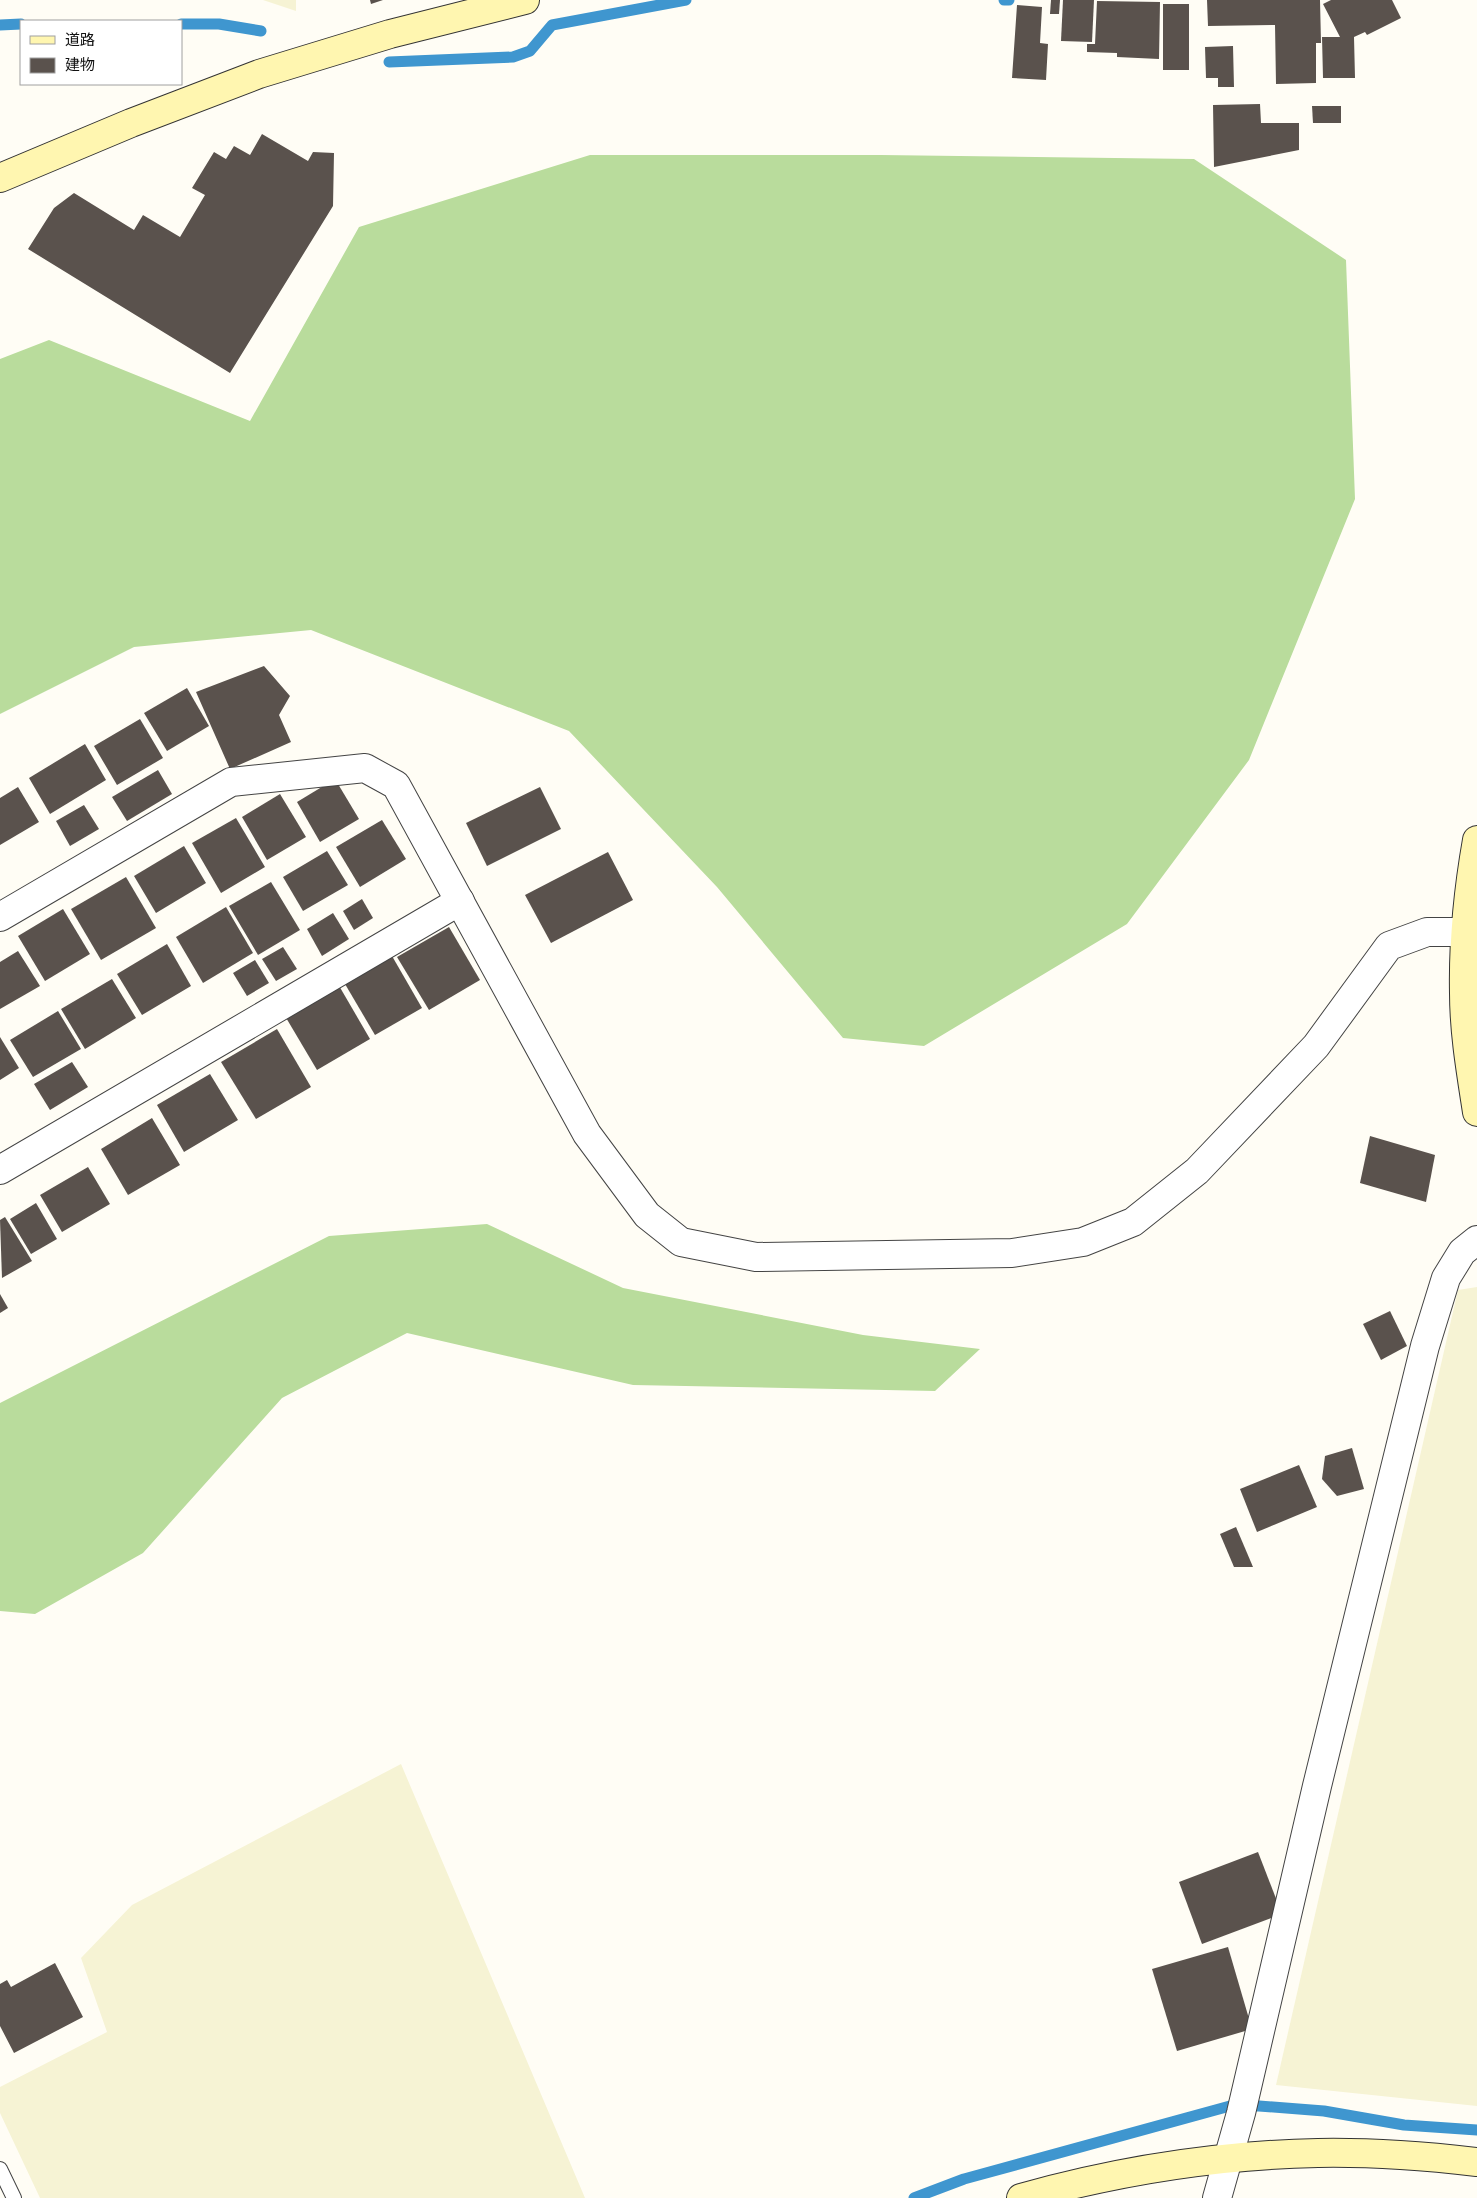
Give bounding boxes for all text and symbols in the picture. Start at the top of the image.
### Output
legend [20,20,182,85]
text: 道路 [65,28,95,49]
text: 建物 [65,53,95,74]

